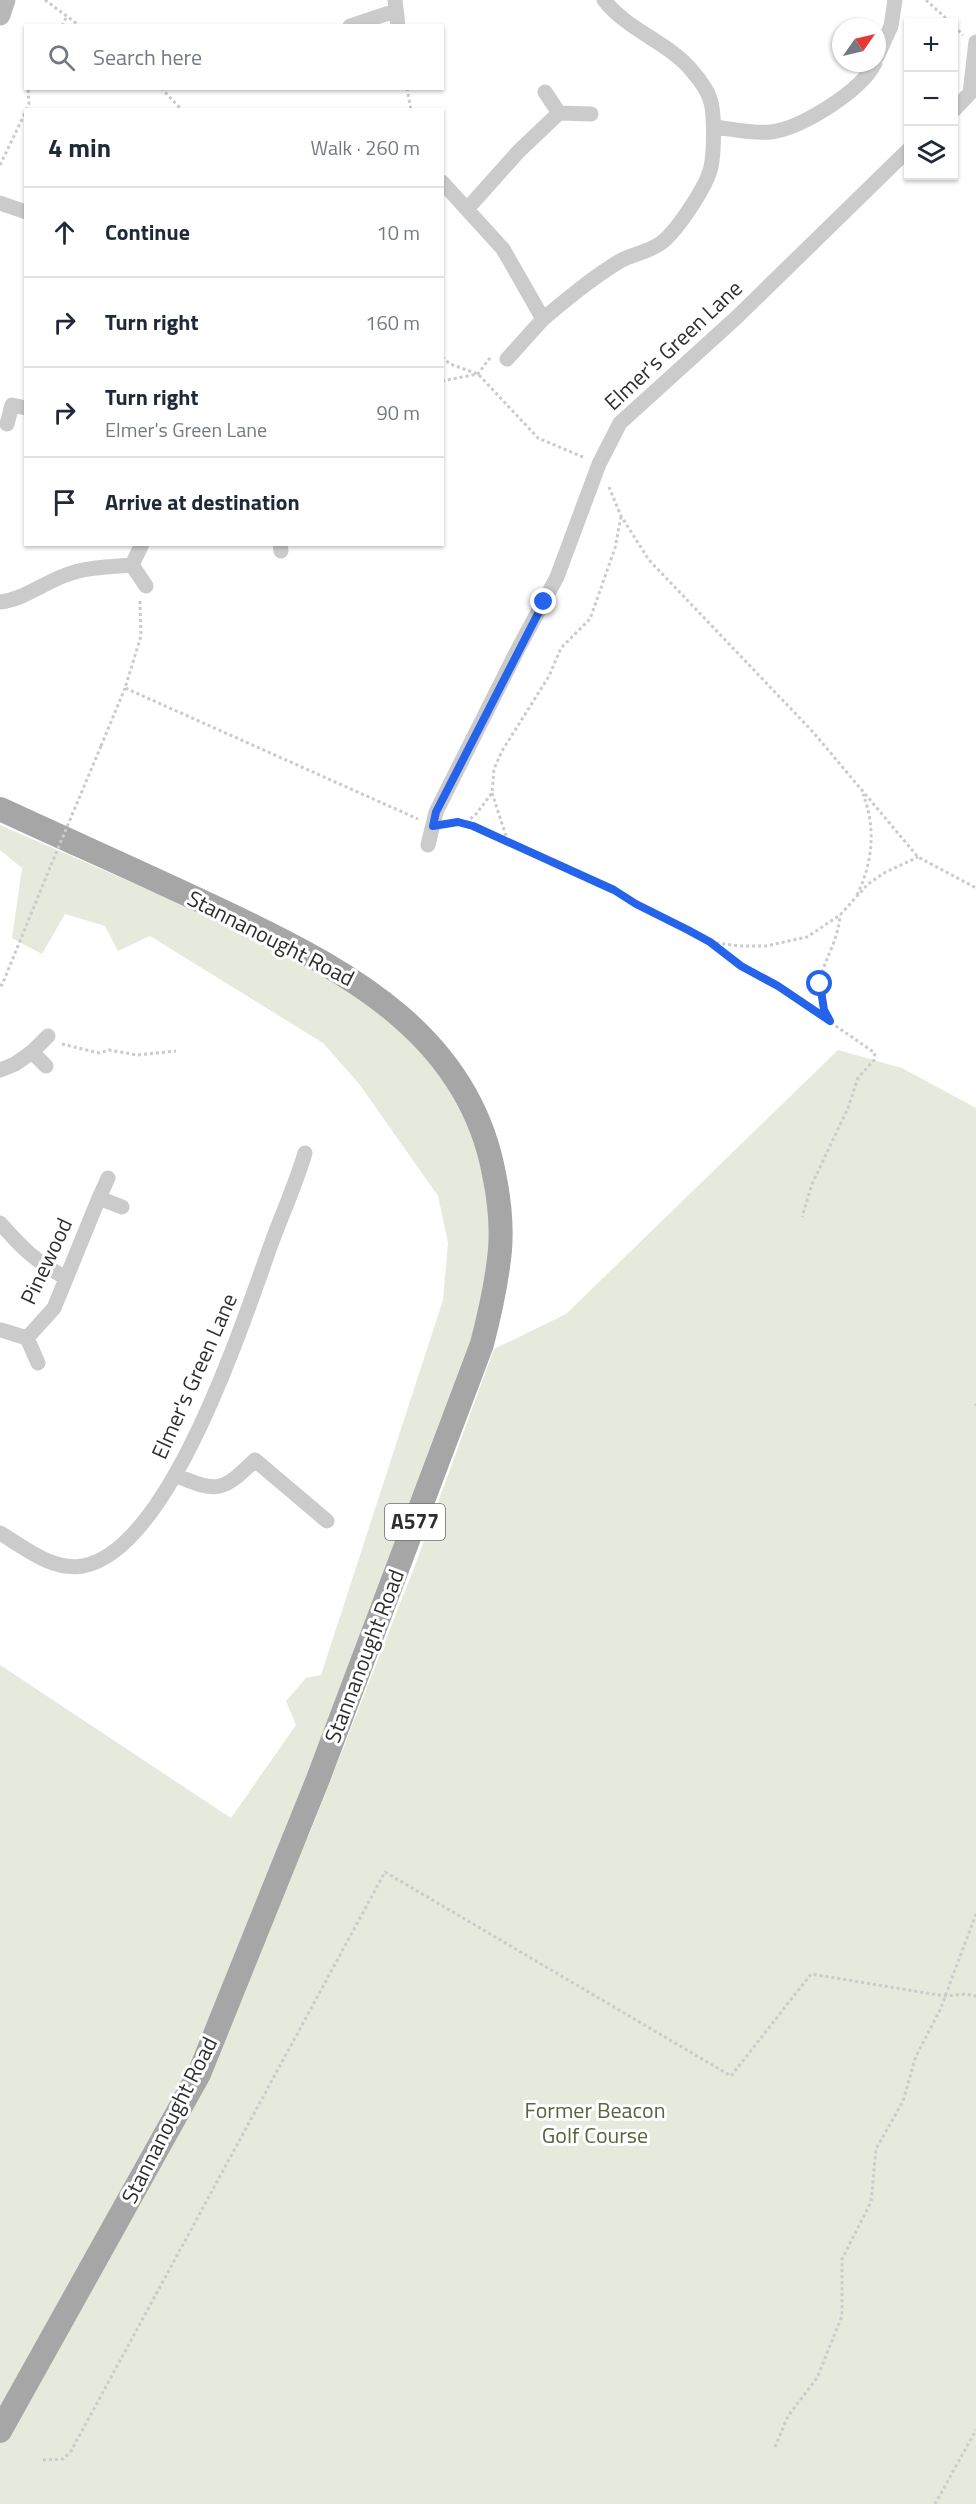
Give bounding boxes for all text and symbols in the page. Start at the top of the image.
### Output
north arrow [832,18,886,72]
map controls [904,18,958,180]
button: + [904,18,958,72]
search box [24,24,444,90]
text: Search here [93,40,202,74]
icon: search [45,41,78,74]
button: − [904,72,958,126]
button: layers [904,126,958,180]
text: 4 min [48,128,111,167]
text: Walk · 260 m [311,132,420,163]
text: Continue [105,215,190,249]
icon: ahead [48,216,81,249]
text: 10 m [376,217,420,248]
street label: Elmer's Green Lane [596,272,750,418]
text: Turn right [105,305,199,339]
icon: right [48,306,81,339]
text: 160 m [365,307,420,338]
text: Turn right [105,380,199,414]
icon: right [48,396,81,429]
text: 90 m [376,397,420,428]
text: Elmer's Green Lane [105,414,267,445]
text: Arrive at destination [105,485,300,519]
icon: arrive [48,486,81,519]
route end [530,588,556,614]
street label: Stannanought Road [182,881,360,995]
route start [806,970,832,996]
street label: Pinewood [11,1212,81,1310]
street label: Elmer's Green Lane [142,1288,246,1464]
road number: A577 [385,1504,445,1540]
street label: Stannanought Road [315,1564,413,1748]
street label: Stannanought Road [112,2031,226,2209]
park label: Former Beacon Golf Course [525,2093,665,2152]

